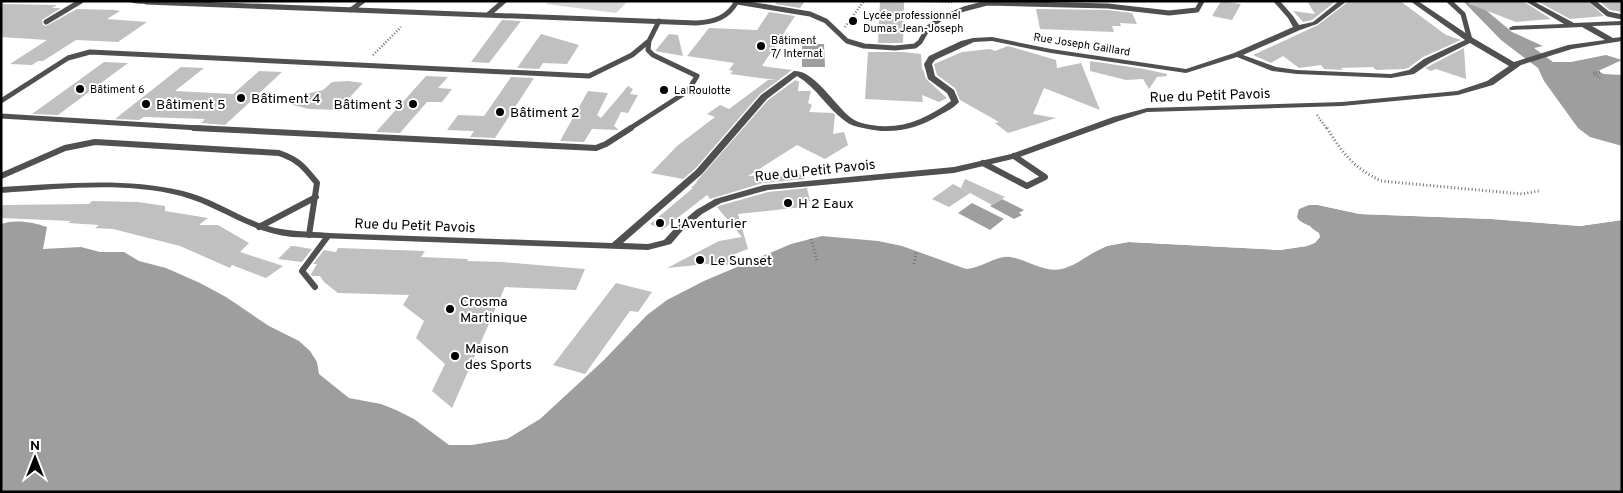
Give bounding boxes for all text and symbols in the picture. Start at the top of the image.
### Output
place label: Lycée professionnel Dumas Jean-Joseph [863,9,963,36]
marker: Lycée professionnel Dumas Jean-Joseph [847,15,859,27]
street label: Rue Joseph Gaillard [1032,30,1131,60]
place label: Bâtiment 7/ Internat [771,34,823,61]
marker: Bâtiment 7/ Internat [755,40,767,52]
marker: Bâtiment 6 [74,83,86,95]
place label: Bâtiment 6 [90,83,145,97]
marker: La Roulotte [658,84,670,96]
place label: La Roulotte [674,84,731,98]
street label: Rue du Petit Pavois [1149,86,1271,107]
place label: Bâtiment 4 [251,91,321,108]
marker: Bâtiment 4 [235,92,247,104]
place label: Bâtiment 5 [156,97,226,114]
place label: Bâtiment 3 [333,97,403,114]
marker: Bâtiment 5 [140,98,152,110]
marker: Bâtiment 3 [407,98,419,110]
place label: Bâtiment 2 [510,105,580,122]
marker: Bâtiment 2 [494,106,506,118]
street label: Rue du Petit Pavois [754,157,876,186]
place label: H 2 Eaux [798,196,854,213]
marker: H 2 Eaux [782,197,794,209]
street label: Rue du Petit Pavois [354,216,476,237]
place label: L'Aventurier [670,216,748,233]
marker: L'Aventurier [654,217,666,229]
place label: Le Sunset [710,253,772,270]
marker: Le Sunset [694,254,706,266]
place label: Crosma Martinique [460,294,527,327]
marker: Crosma Martinique [444,303,456,315]
place label: Maison des Sports [465,341,532,374]
marker: Maison des Sports [449,350,461,362]
north arrow [10,433,60,483]
text: N [30,438,40,455]

